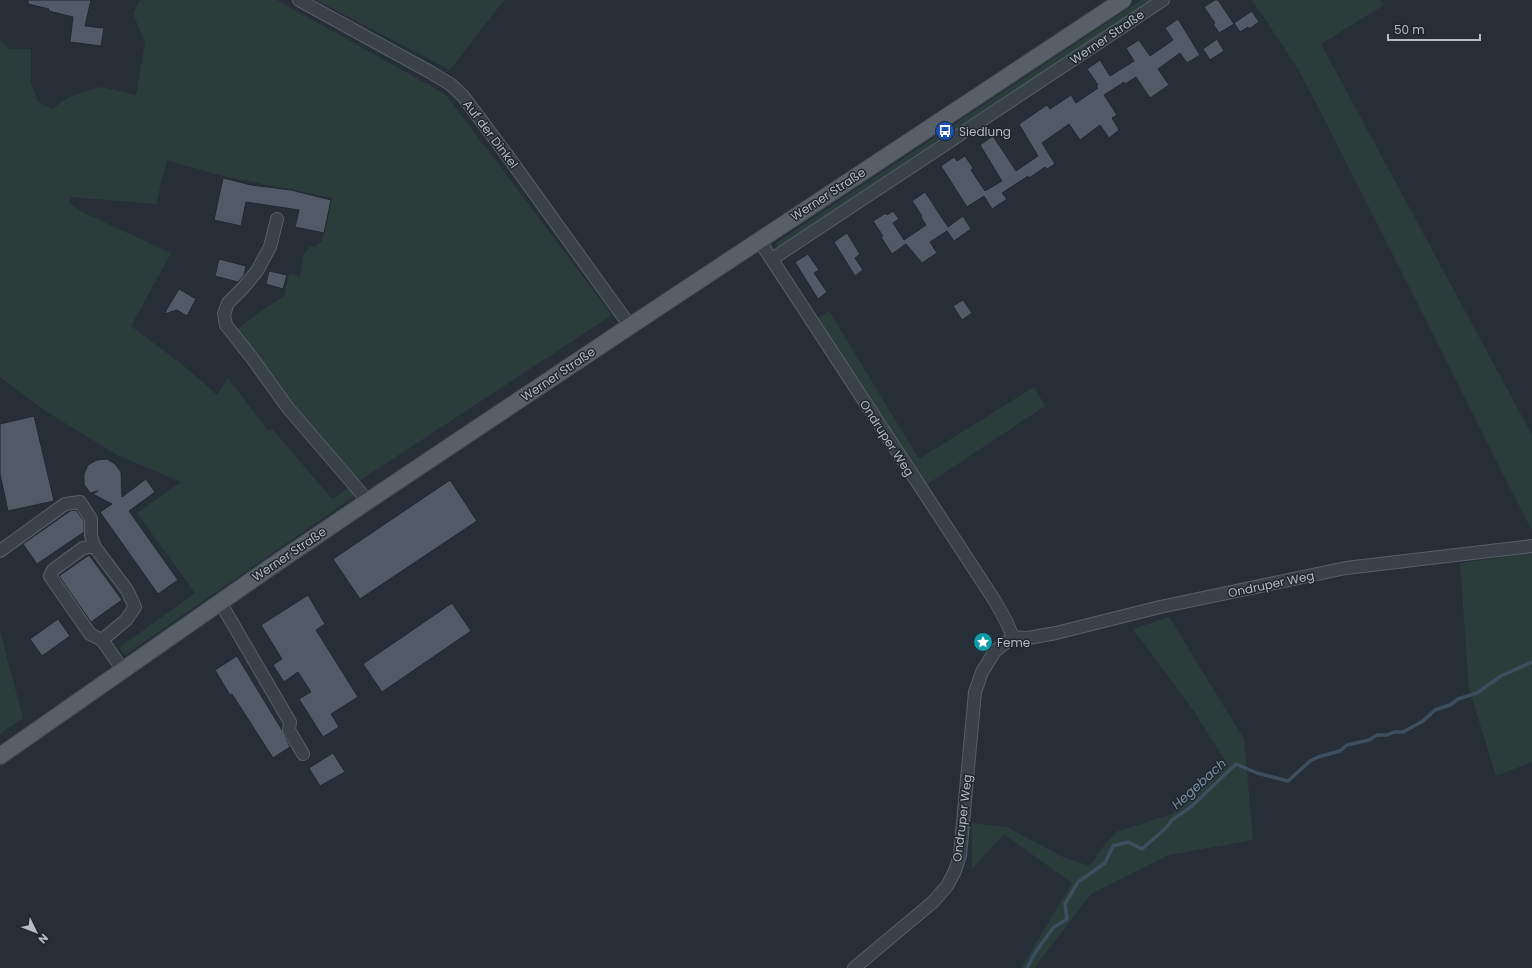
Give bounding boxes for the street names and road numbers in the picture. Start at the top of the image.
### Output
street label: Werner Straße [1067,6,1147,68]
street label: Auf der Dinkel [460,96,522,172]
street label: Werner Straße [787,163,869,225]
street label: Werner Straße [518,343,598,405]
street label: Ondruper Weg [856,397,918,479]
street label: Werner Straße [249,523,329,585]
street label: Ondruper Weg [1226,567,1316,601]
street label: Ondruper Weg [948,773,976,863]

